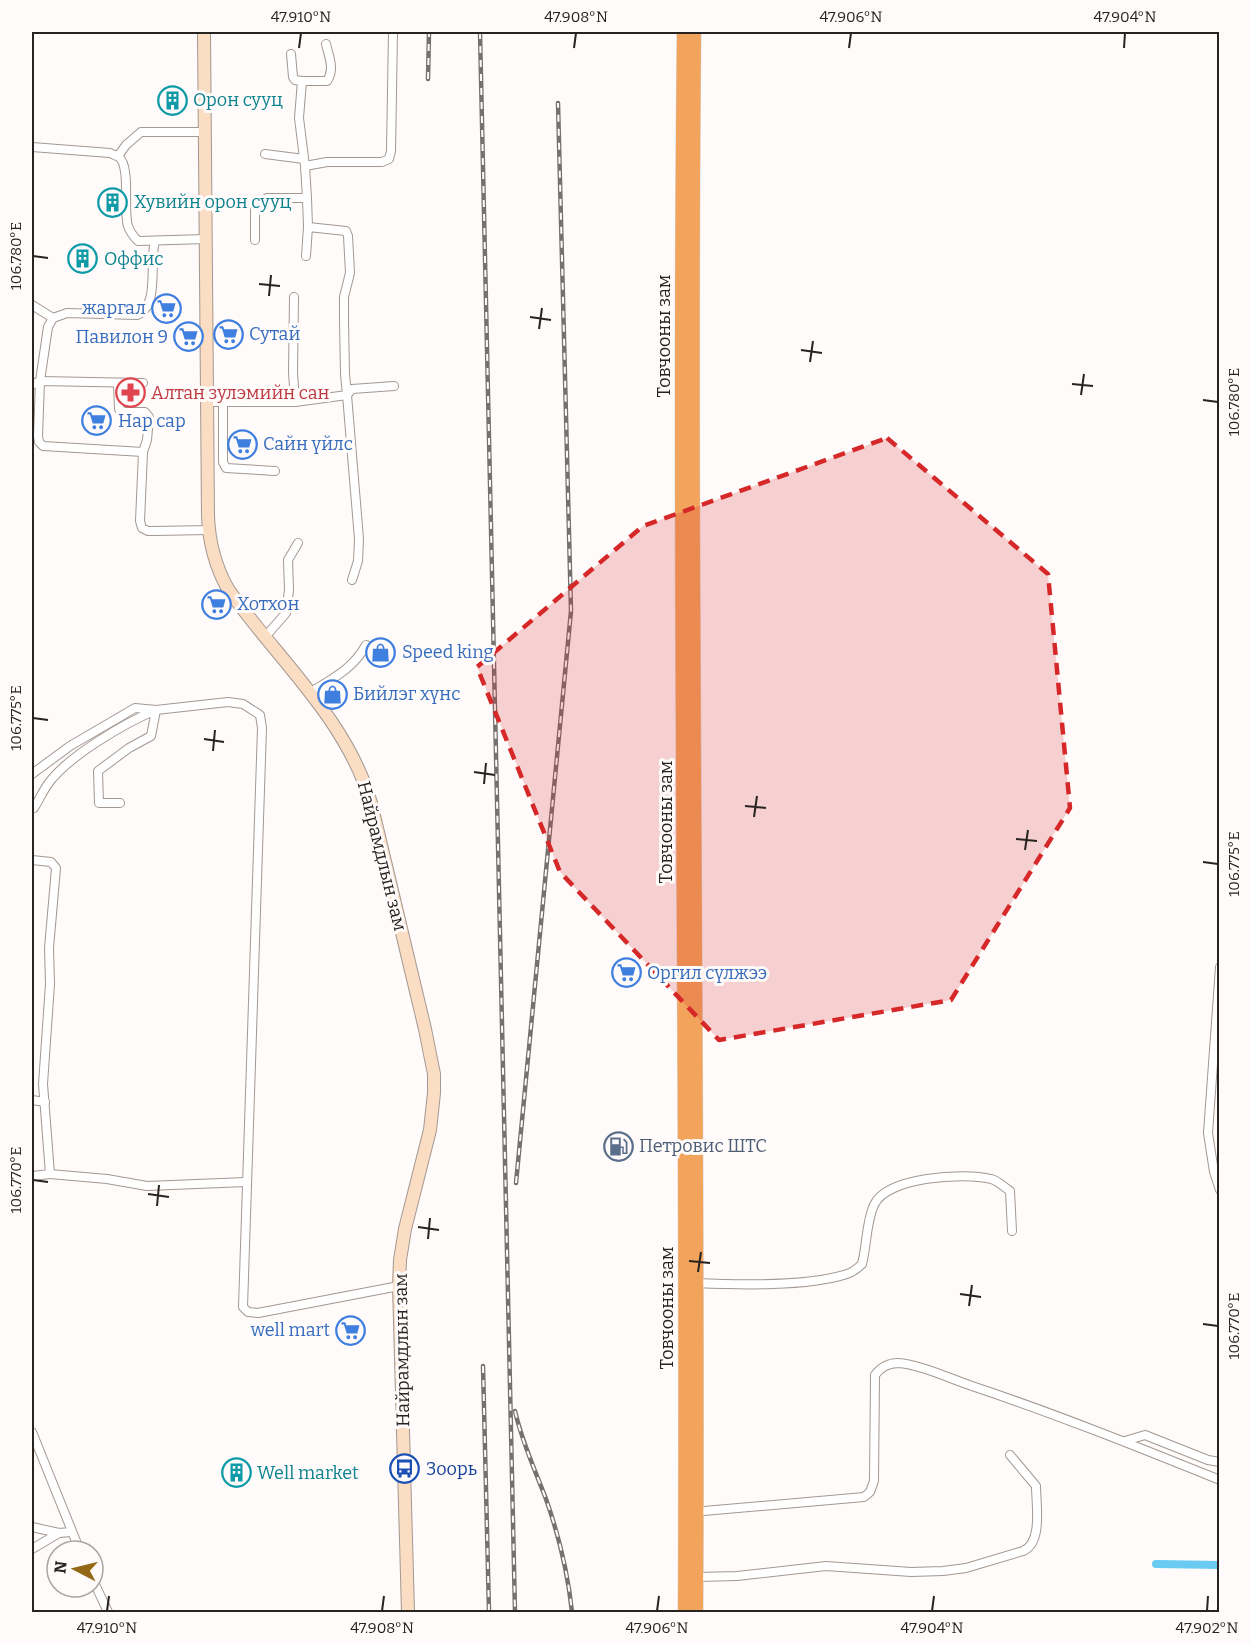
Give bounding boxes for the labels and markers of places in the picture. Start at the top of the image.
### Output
building icon: Орон сууц [156,84,188,116]
place label: Орон сууц [193,89,283,111]
building icon: Хувийн орон сууц [97,186,129,218]
place label: Хувийн орон сууц [134,191,292,213]
building icon: Оффис [67,243,99,275]
place label: Оффис [104,248,164,270]
supermarket icon: жаргал [151,292,183,324]
place label: жаргал [82,297,146,319]
supermarket icon: Сутай [212,318,244,350]
supermarket icon: Павилон 9 [173,321,205,353]
place label: Сутай [249,323,300,345]
place label: Павилон 9 [75,326,168,348]
pharmacy icon: Алтан зулэмийн сан [114,377,146,409]
place label: Алтан зулэмийн сан [151,382,330,404]
supermarket icon: Нар сар [81,405,113,437]
place label: Нар сар [118,410,186,432]
supermarket icon: Сайн үйлс [226,428,258,460]
place label: Сайн үйлс [263,433,353,455]
supermarket icon: Хотхон [200,588,232,620]
place label: Хотхон [237,593,299,615]
shop icon: Speed king [365,636,397,668]
place label: Speed king [402,641,494,663]
shop icon: Бийлэг хүнс [316,678,348,710]
place label: Бийлэг хүнс [353,683,460,705]
supermarket icon: Оргил сүлжээ [610,957,642,989]
place label: Оргил сүлжээ [647,962,767,984]
fuel station icon: Петровис ШТС [602,1130,634,1162]
place label: Петровис ШТС [639,1135,767,1157]
supermarket icon: well mart [335,1314,367,1346]
place label: well mart [250,1319,330,1341]
bus stop icon: Зоорь [389,1453,421,1485]
building icon: Well market [220,1457,252,1489]
place label: Зоорь [426,1458,477,1480]
place label: Well market [257,1462,359,1484]

